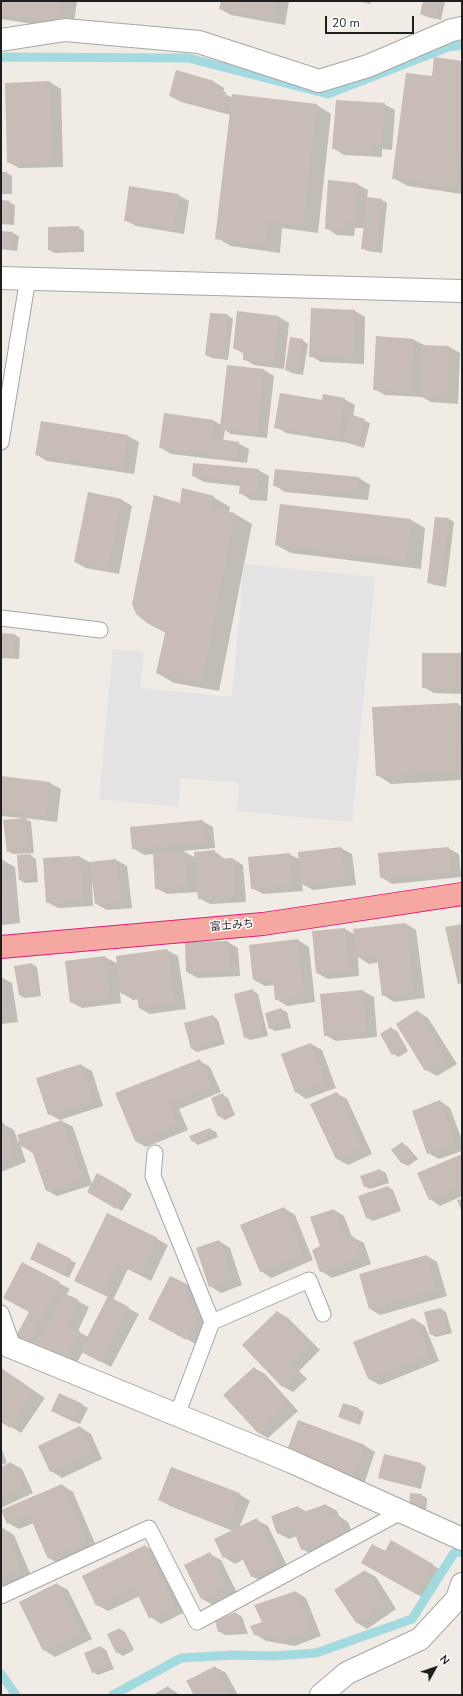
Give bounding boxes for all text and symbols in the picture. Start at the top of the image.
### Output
scale bar [327,8,416,34]
text: 20 m [332,15,360,31]
street label: 富士みち [210,918,254,934]
north arrow [415,1648,455,1688]
text: N [436,1652,453,1668]

